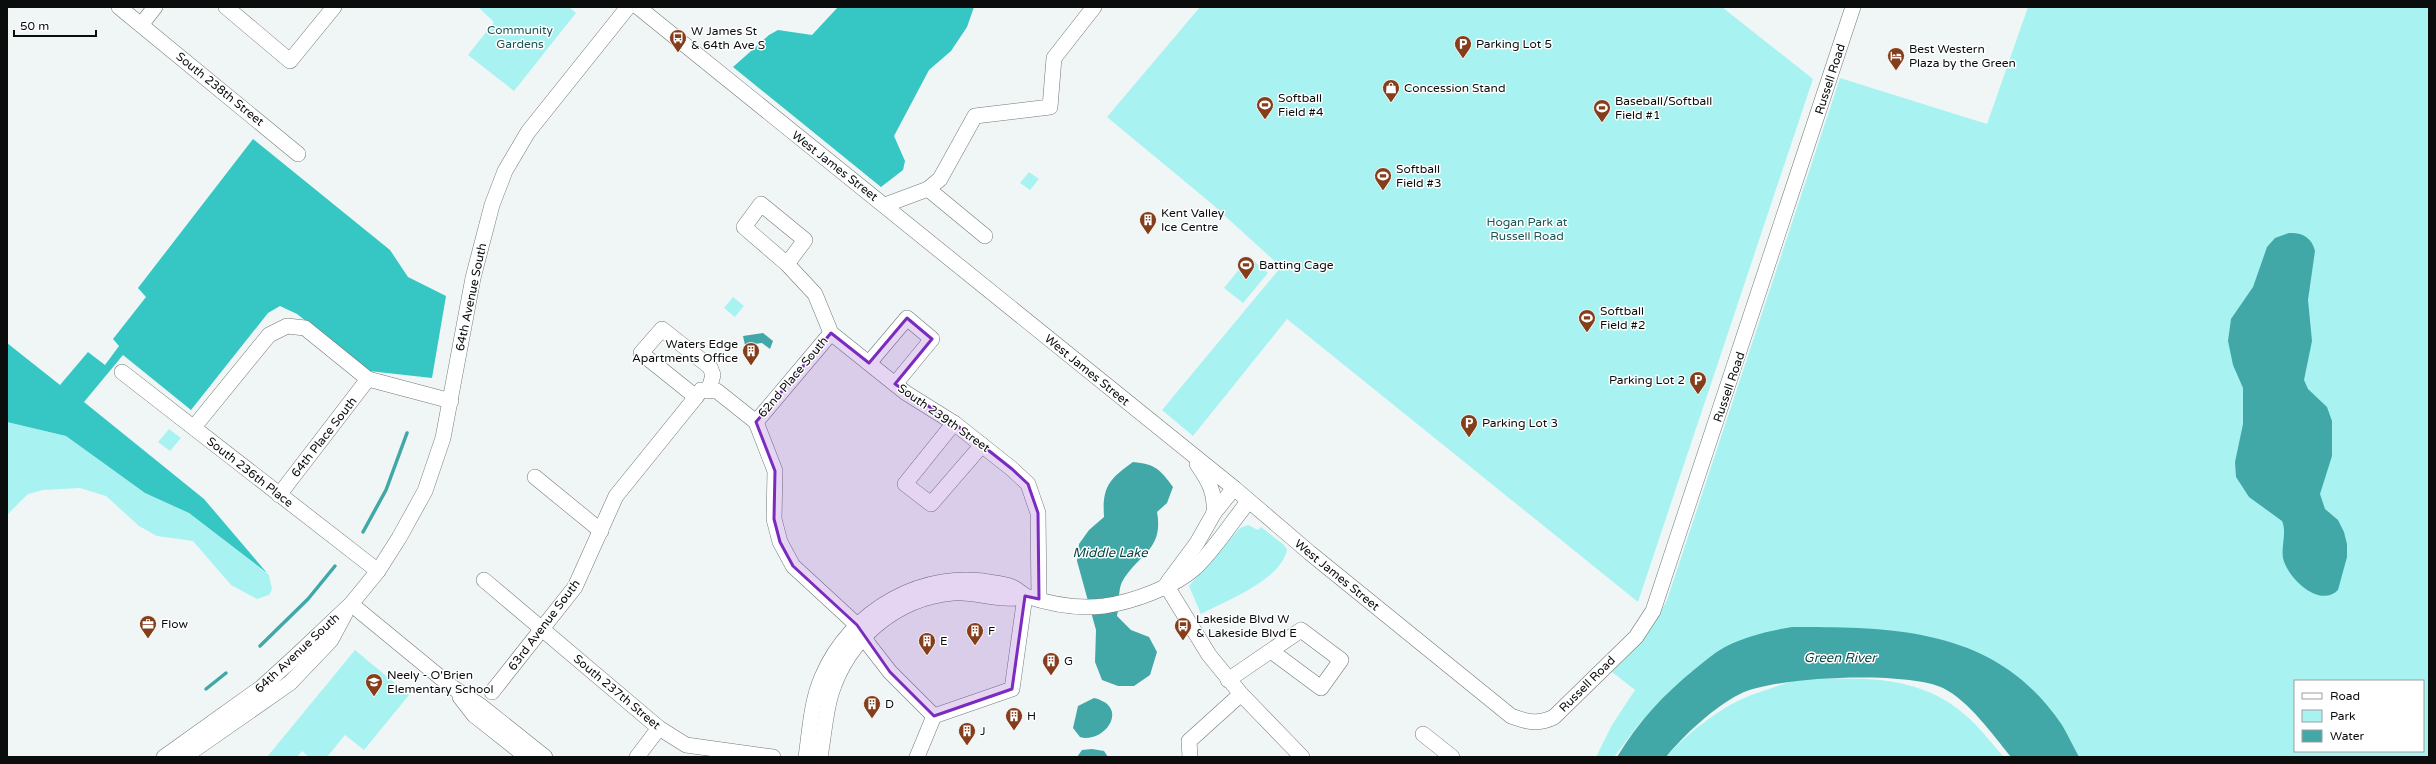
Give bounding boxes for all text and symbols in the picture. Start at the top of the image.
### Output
scale bar [14,12,96,38]
text: 50 m [20,19,49,33]
park label: Community Gardens [487,23,554,51]
place label: W James St & 64th Ave S [691,24,765,52]
bus stop icon: W James St & 64th Ave S [668,28,688,53]
parking icon: Parking Lot 5 [1453,34,1473,59]
place label: Parking Lot 5 [1476,37,1552,51]
street label: Russell Road [1812,42,1848,116]
place label: Best Western Plaza by the Green [1909,42,2016,70]
hotel icon: Best Western Plaza by the Green [1886,46,1906,71]
street label: South 238th Street [173,49,267,129]
shop icon: Concession Stand [1381,78,1401,103]
place label: Concession Stand [1404,81,1505,95]
place label: Softball Field #4 [1278,91,1324,119]
place label: Baseball/Softball Field #1 [1615,94,1712,122]
sports icon: Softball Field #4 [1255,95,1275,120]
sports icon: Baseball/Softball Field #1 [1592,98,1612,123]
street label: West James Street [789,128,881,204]
place label: Softball Field #3 [1396,162,1442,190]
sports icon: Softball Field #3 [1373,166,1393,191]
place label: Kent Valley Ice Centre [1161,206,1225,234]
building icon: Kent Valley Ice Centre [1138,210,1158,235]
park label: Hogan Park at Russell Road [1487,215,1568,243]
street label: 64th Avenue South [453,242,489,352]
sports icon: Batting Cage [1236,255,1256,280]
place label: Batting Cage [1259,258,1334,272]
place label: Softball Field #2 [1600,304,1646,332]
sports icon: Softball Field #2 [1577,308,1597,333]
street label: West James Street [1042,331,1133,409]
street label: 62nd Place South [755,334,831,420]
place label: Waters Edge Apartments Office [632,337,738,365]
building icon: Waters Edge Apartments Office [741,341,761,366]
street label: Russell Road [1710,350,1748,424]
parking icon: Parking Lot 2 [1688,370,1708,395]
place label: Parking Lot 2 [1609,373,1685,387]
street label: South 239th Street [895,381,993,455]
street label: 64th Place South [288,394,360,480]
parking icon: Parking Lot 3 [1459,413,1479,438]
place label: Parking Lot 3 [1482,416,1558,430]
street label: South 236th Place [204,434,296,510]
street label: West James Street [1292,536,1383,614]
water label: Middle Lake [1072,545,1148,561]
street label: 63rd Avenue South [505,577,583,673]
street label: 64th Avenue South [252,610,342,696]
place label: Lakeside Blvd W & Lakeside Blvd E [1196,612,1297,640]
office icon: Flow [138,614,158,639]
bus stop icon: Lakeside Blvd W & Lakeside Blvd E [1173,616,1193,641]
place label: Flow [161,617,188,631]
building icon: F [965,621,985,646]
place label: F [988,624,995,638]
building icon: E [917,631,937,656]
place label: E [940,634,948,648]
water label: Green River [1804,650,1878,666]
building icon: G [1041,651,1061,676]
street label: South 237th Street [571,652,664,733]
street label: Russell Road [1556,653,1618,715]
place label: G [1064,654,1073,668]
place label: Neely - O'Brien Elementary School [387,668,494,696]
school or university icon: Neely - O'Brien Elementary School [364,672,384,697]
legend [2294,680,2424,752]
text: Road [2330,689,2360,703]
building icon: D [862,694,882,719]
place label: D [885,697,894,711]
building icon: H [1004,706,1024,731]
place label: H [1027,709,1036,723]
text: Park [2330,709,2356,723]
building icon: J [957,721,977,746]
place label: J [980,724,986,738]
text: Water [2330,729,2365,743]

